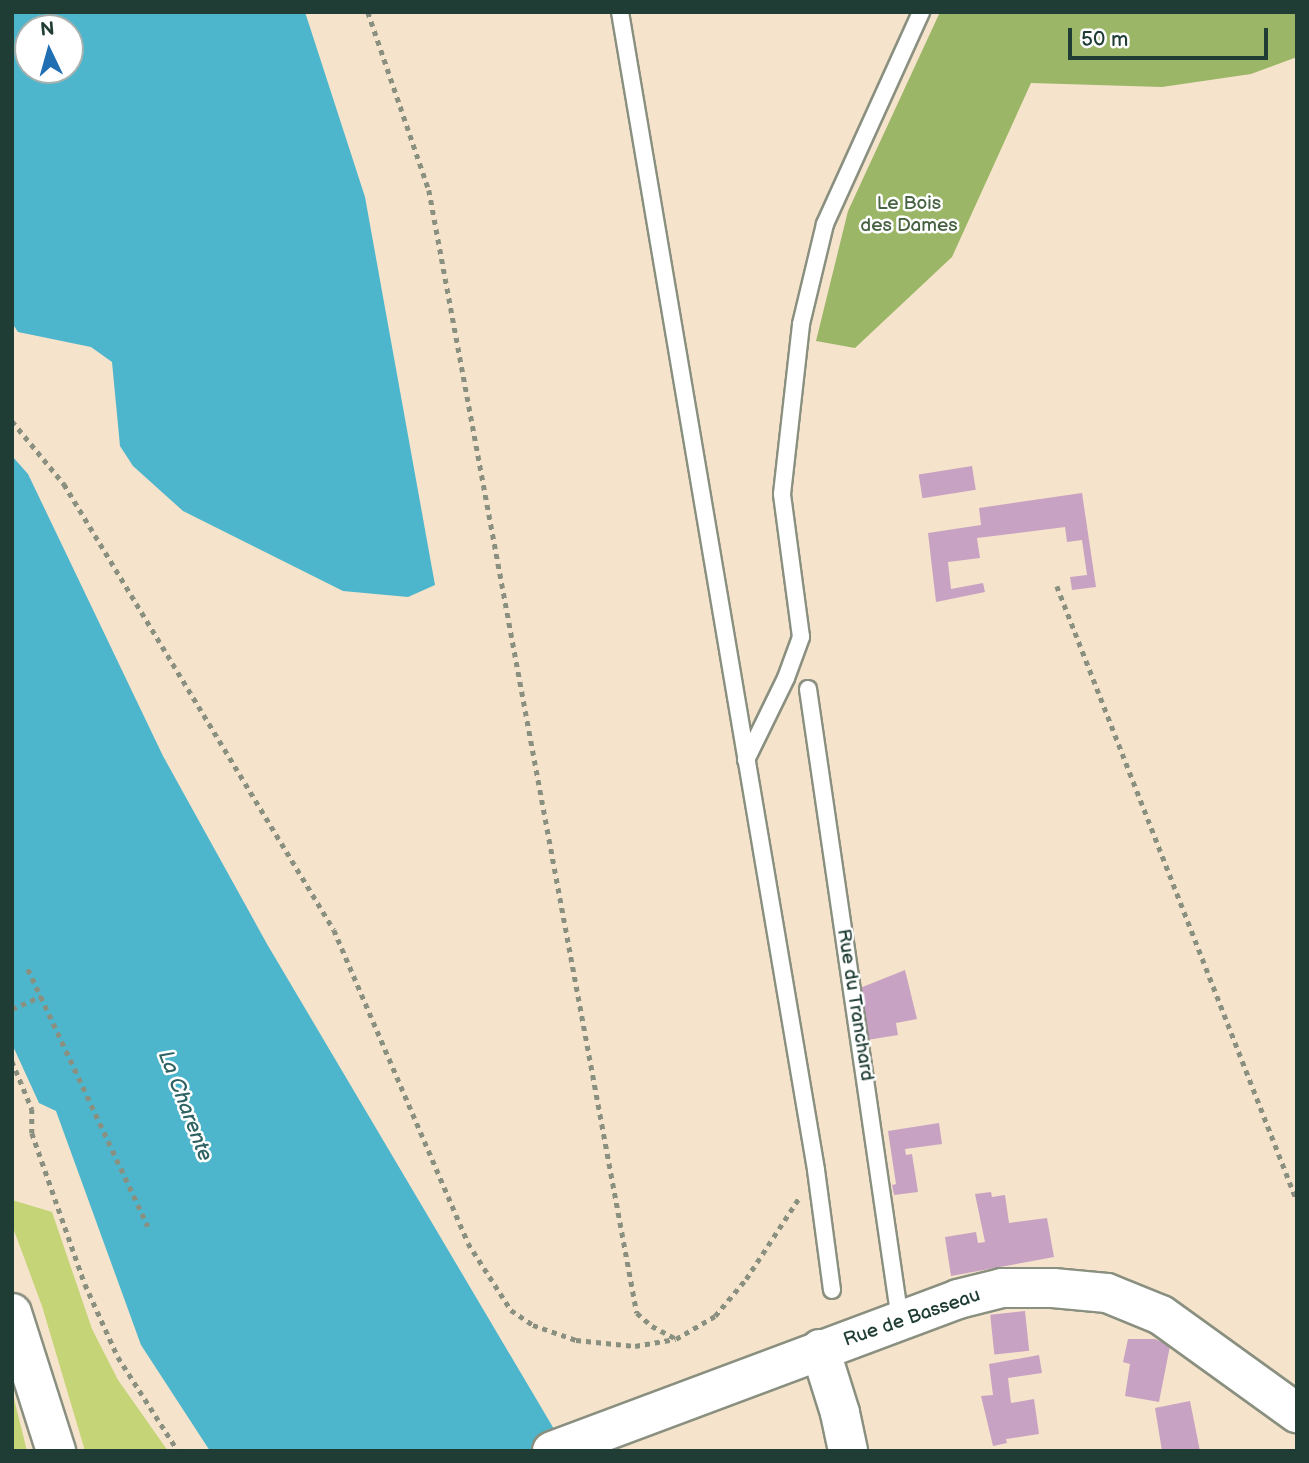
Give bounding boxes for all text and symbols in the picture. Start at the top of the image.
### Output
north arrow [14,14,84,84]
scale bar [1071,14,1270,58]
text: N [39,17,55,42]
text: 50 m [1081,27,1128,52]
park label: Le Bois des Dames [860,193,958,237]
street label: Rue du Tranchard [832,927,878,1083]
water label: La Charente [152,1047,218,1165]
street label: Rue de Basseau [841,1284,983,1352]

